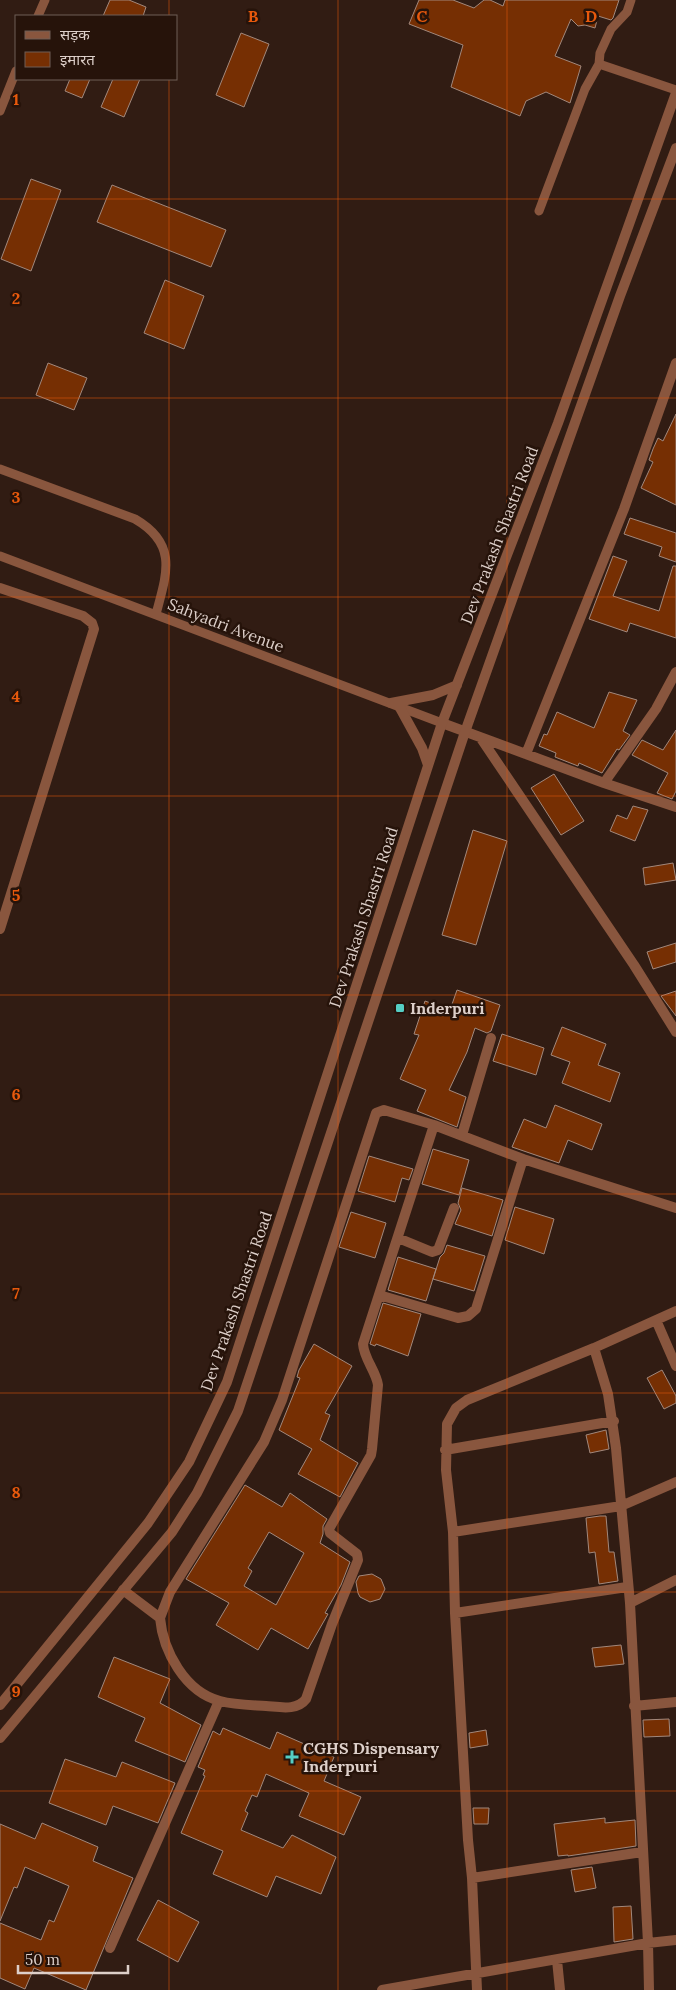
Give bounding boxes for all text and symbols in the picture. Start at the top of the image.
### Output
text: B [248,6,259,26]
text: C [416,6,428,26]
text: D [585,6,597,26]
legend [15,15,178,80]
text: सड़क [60,25,90,44]
text: इमारत [60,50,95,69]
text: 1 [13,89,19,109]
text: 2 [12,288,20,308]
street label: Dev Prakash Shastri Road [456,443,542,627]
text: 3 [12,487,21,507]
street label: Sahyadri Avenue [165,594,287,656]
text: 4 [12,686,21,706]
street label: Dev Prakash Shastri Road [324,824,402,1010]
text: 5 [12,885,21,905]
place label: Inderpuri [410,998,484,1018]
marker: Inderpuri [394,1002,406,1014]
text: 6 [11,1084,21,1104]
street label: Dev Prakash Shastri Road [196,1208,276,1394]
text: 7 [12,1283,20,1303]
text: 8 [11,1482,21,1502]
text: 9 [11,1681,21,1701]
place label: CGHS Dispensary Inderpuri [303,1738,439,1776]
marker: CGHS Dispensary Inderpuri [285,1750,299,1764]
scale bar [18,1942,128,1974]
text: 50 m [25,1950,60,1969]

